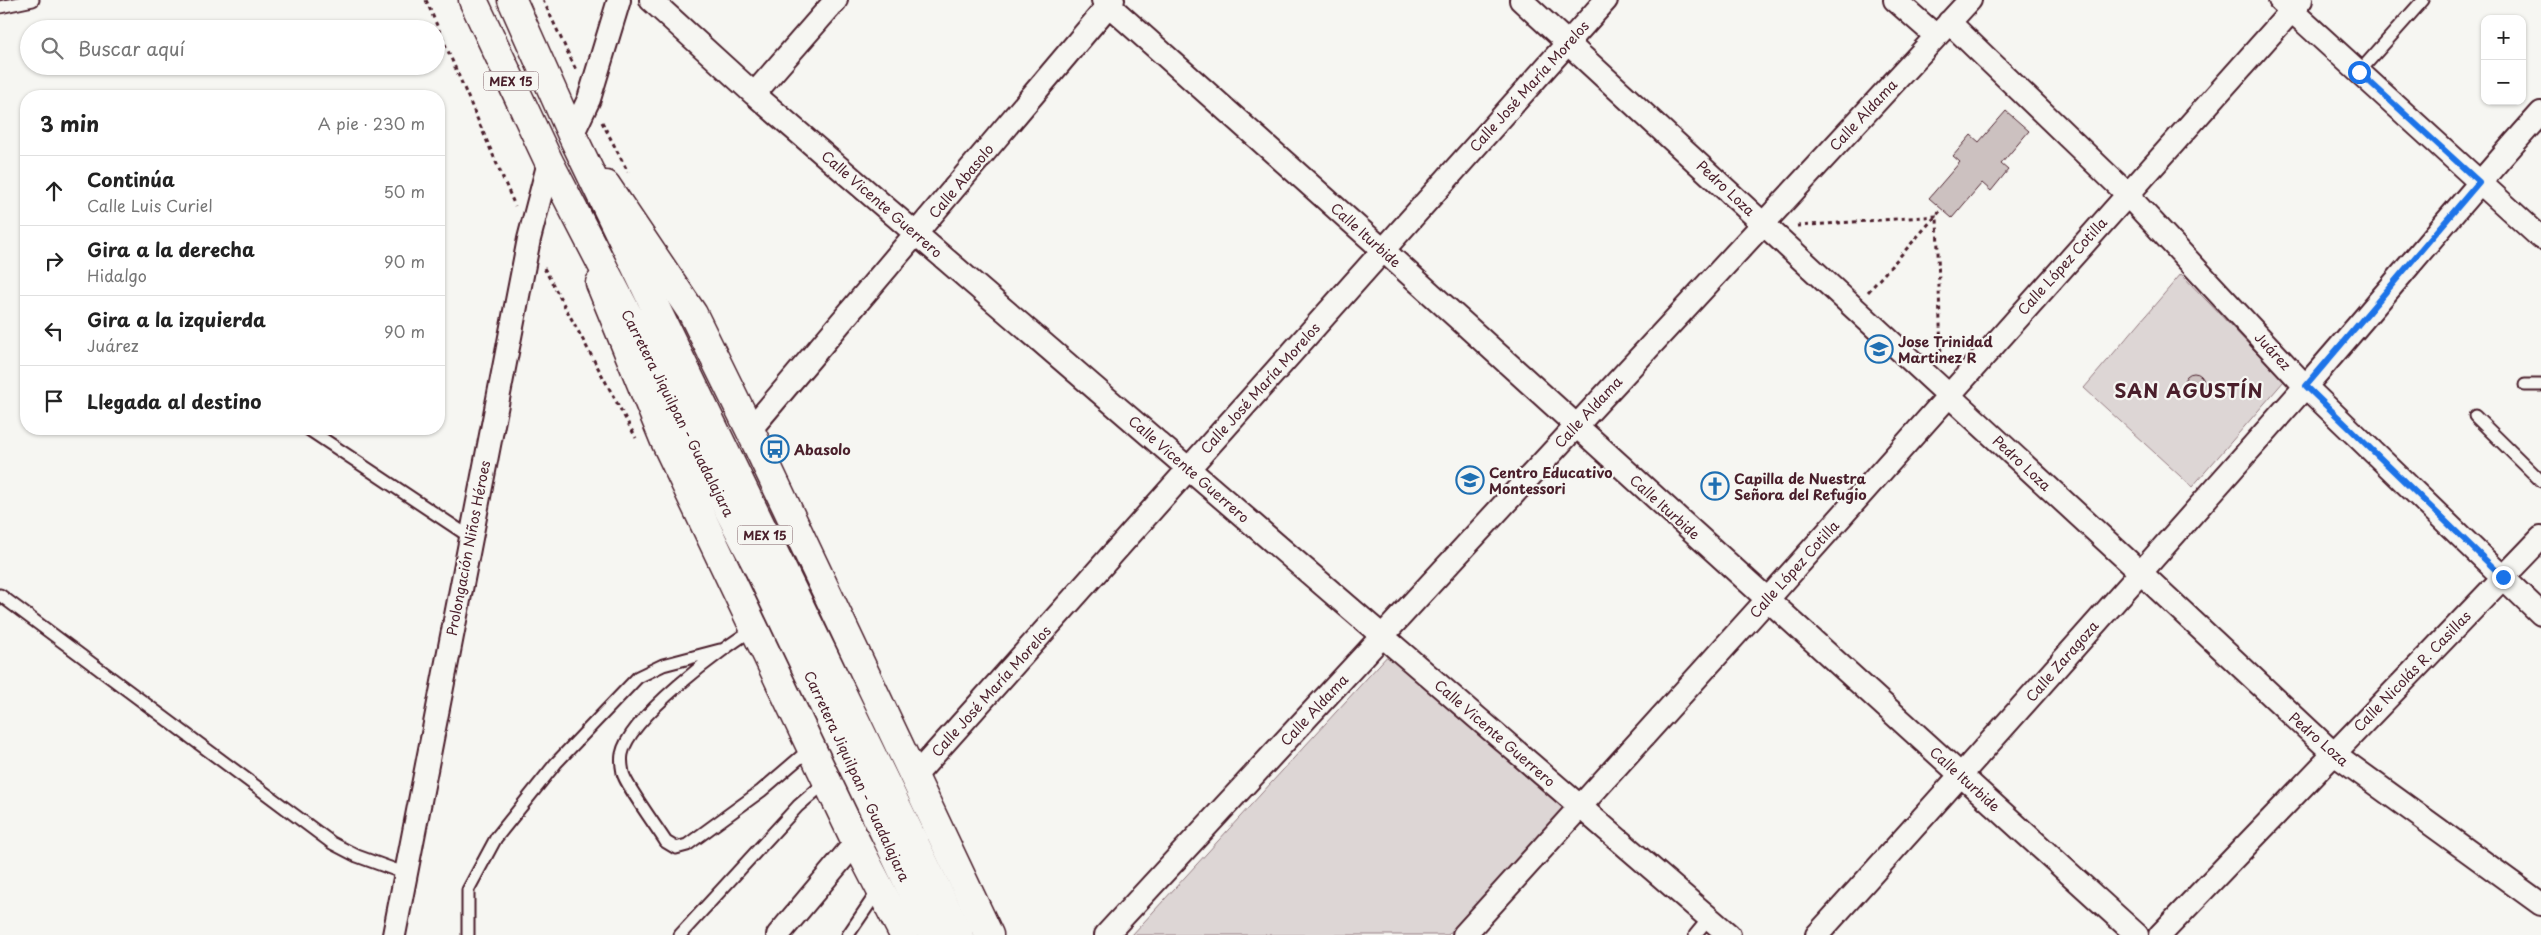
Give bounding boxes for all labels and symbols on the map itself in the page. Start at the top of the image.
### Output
street label: Calle José María Morelos [1464,16,1594,156]
route start [2348,61,2371,84]
road number: MEX 15 [484,72,538,90]
street label: Calle Aldama [1824,74,1902,156]
street label: Calle Abasolo [924,139,999,223]
street label: Calle Vicente Guerrero [817,145,947,263]
street label: Pedro Loza [1692,155,1760,221]
street label: Calle Iturbide [1326,198,1406,273]
street label: Calle López Cotilla [2012,212,2112,320]
street label: Carretera Jiquilpan - Guadalajara [616,306,740,520]
street label: Calle José María Morelos [1195,318,1325,458]
street label: Juárez [2250,327,2296,375]
place label: Jose Trinidad Martinez R [1898,331,1994,368]
school or university icon: Jose Trinidad Martinez R [1864,334,1894,364]
street label: Calle Aldama [1549,371,1627,453]
district label: SAN AGUSTÍN [2114,376,2264,404]
street label: Calle Vicente Guerrero [1124,410,1254,528]
street label: Pedro Loza [1988,430,2056,496]
bus stop icon: Abasolo [760,434,790,464]
place label: Abasolo [793,439,851,460]
street label: Prolongación Niños Héroes [441,459,495,637]
place label: Centro Educativo Montessori [1489,462,1612,499]
school or university icon: Centro Educativo Montessori [1455,465,1485,495]
place label: Capilla de Nuestra Señora del Refugio [1734,468,1867,505]
street label: Calle Iturbide [1625,470,1705,545]
church icon: Capilla de Nuestra Señora del Refugio [1700,471,1730,501]
street label: Calle López Cotilla [1744,515,1844,623]
road number: MEX 15 [738,526,792,544]
route end [2492,566,2515,589]
street label: Calle Nicolás R. Casillas [2348,606,2476,736]
street label: Calle Zaragoza [2021,616,2103,706]
street label: Calle José María Morelos [926,621,1056,761]
street label: Carretera Jiquilpan - Guadalajara [799,667,915,885]
street label: Calle Aldama [1275,669,1353,751]
street label: Calle Vicente Guerrero [1430,674,1560,792]
street label: Pedro Loza [2285,707,2354,771]
street label: Calle Iturbide [1925,742,2005,817]

